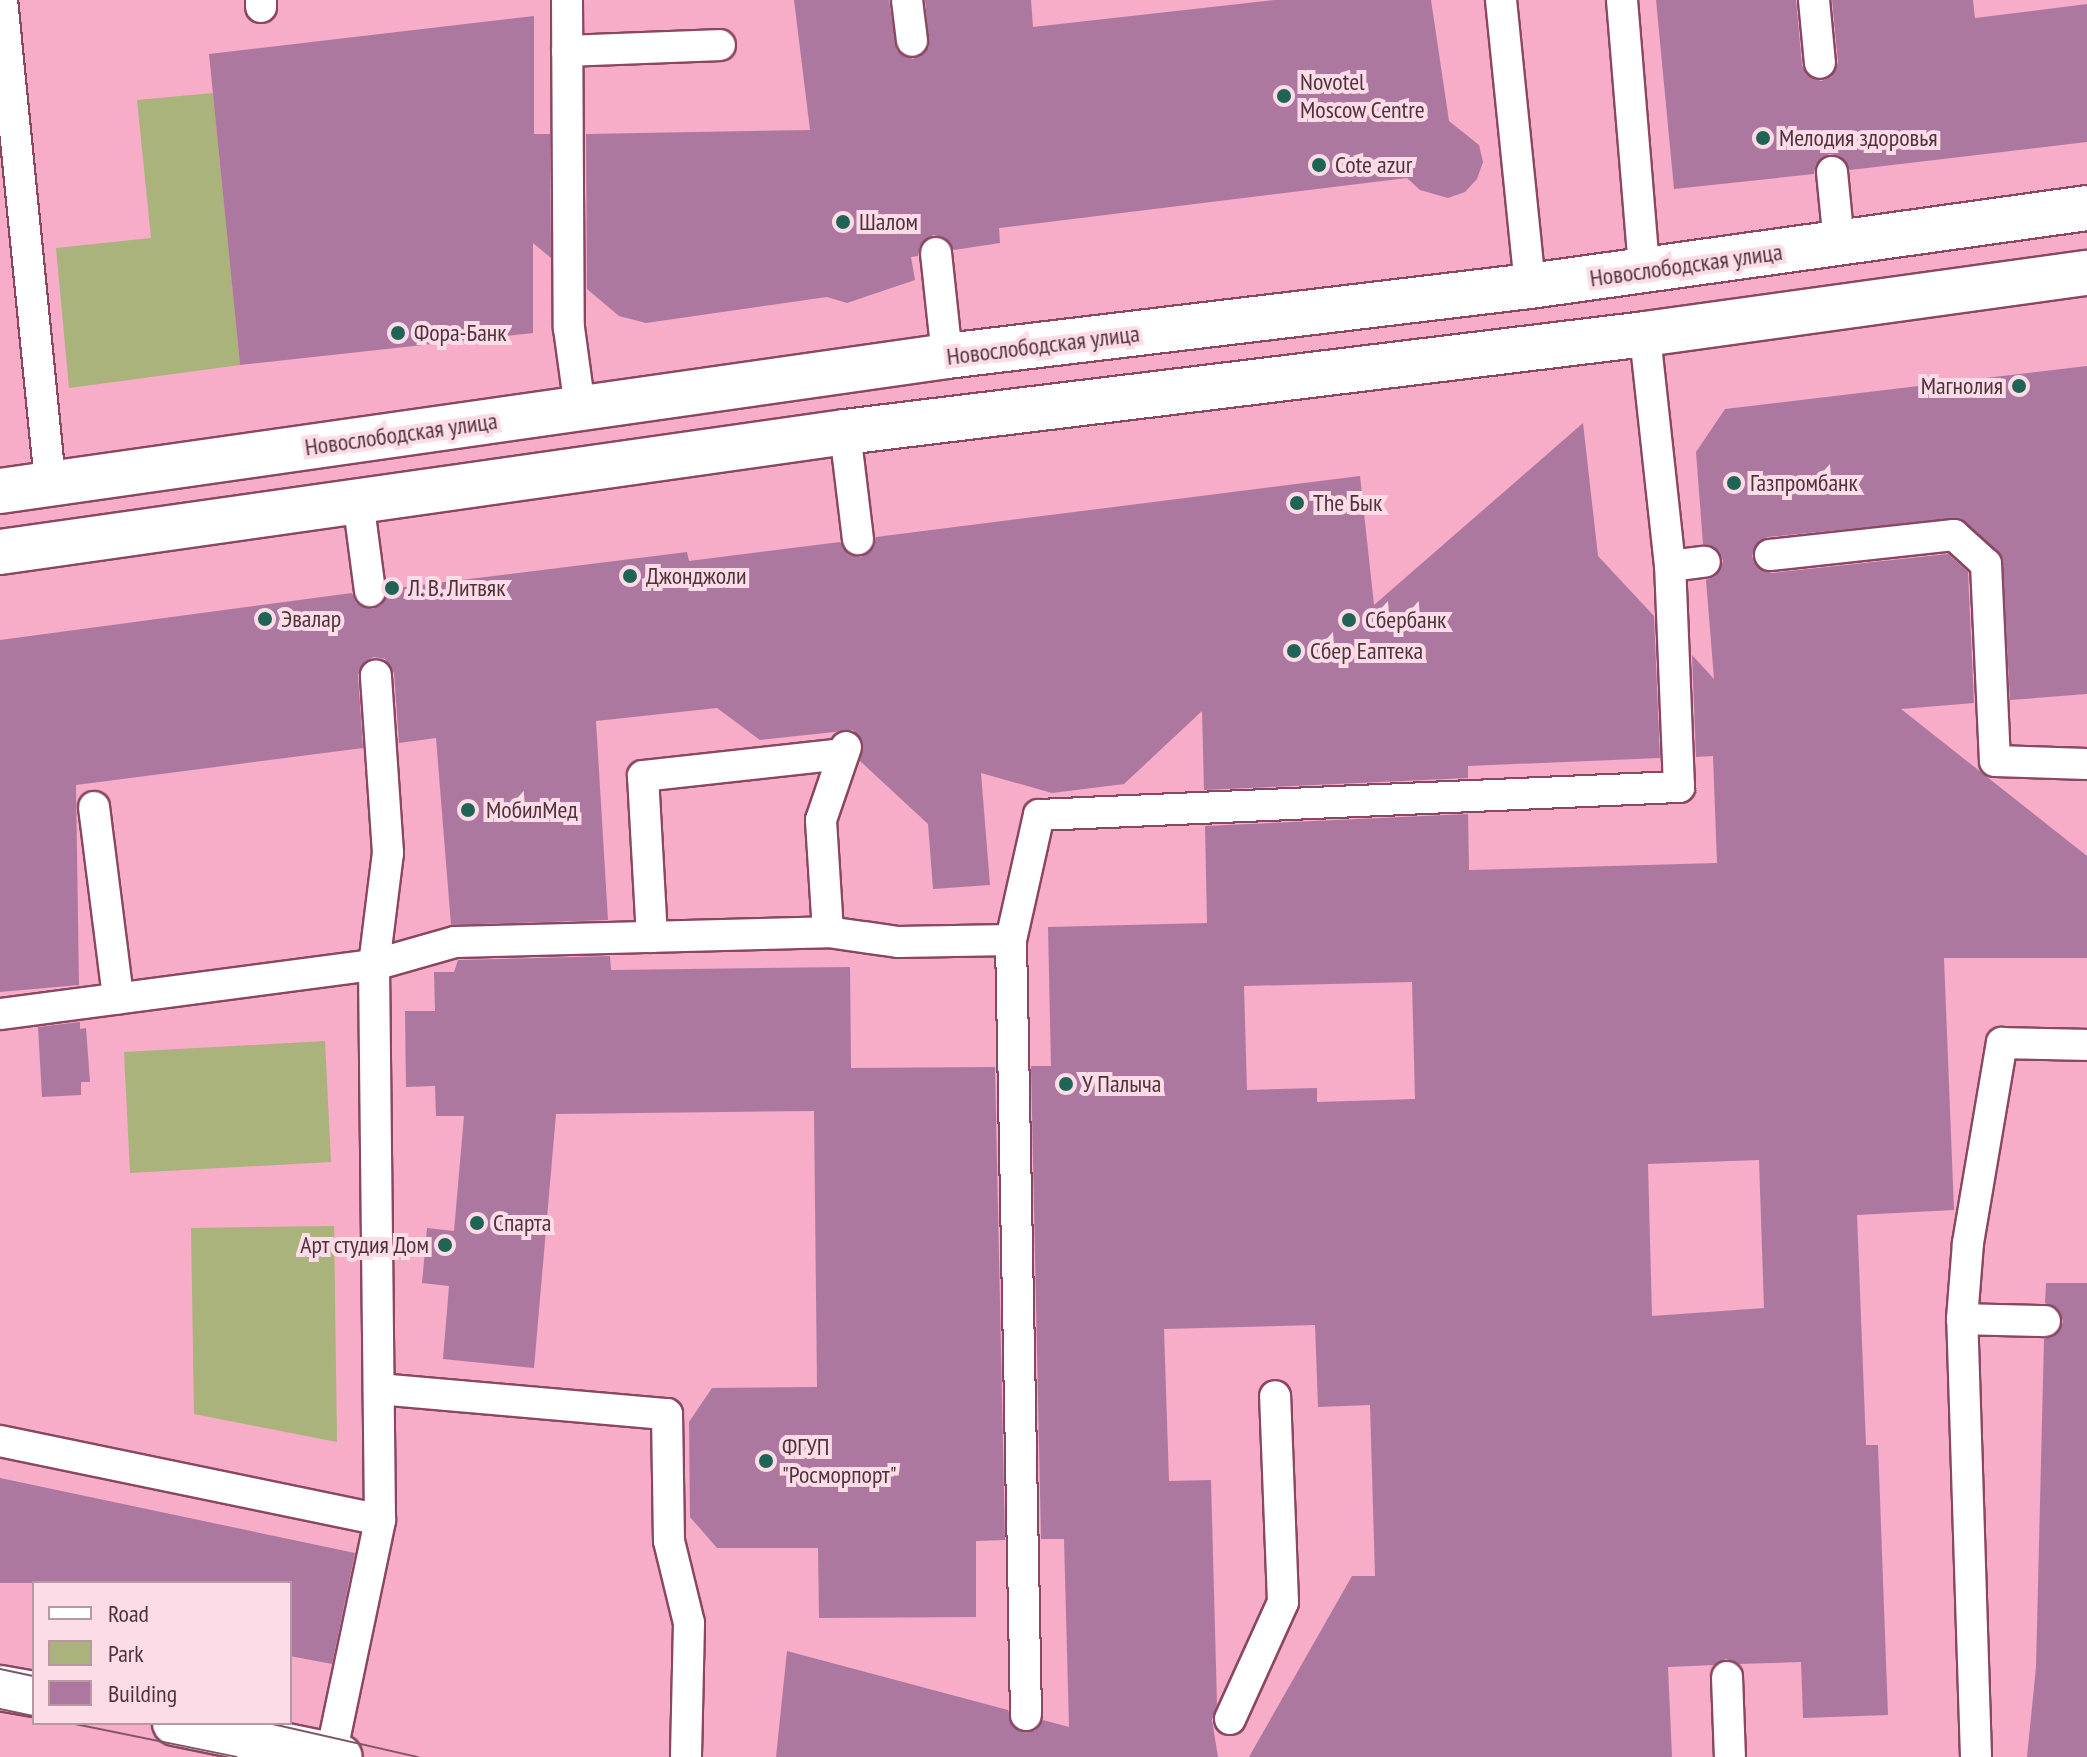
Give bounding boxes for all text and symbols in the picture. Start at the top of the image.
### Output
place label: Novotel Moscow Centre [1300,68,1425,124]
marker: Novotel Moscow Centre [1275,87,1293,105]
place label: Мелодия здоровья [1779,124,1938,152]
marker: Мелодия здоровья [1754,129,1772,147]
place label: Cote azur [1335,151,1412,179]
marker: Cote azur [1310,156,1328,174]
place label: Шалом [859,208,918,236]
marker: Шалом [834,213,852,231]
street label: Новослободская улица [1588,237,1784,293]
place label: Фора-Банк [414,319,507,347]
street label: Новослободская улица [945,319,1141,371]
marker: Фора-Банк [389,324,407,342]
place label: Магнолия [1921,372,2003,400]
marker: Магнолия [2010,377,2028,395]
street label: Новослободская улица [303,406,499,462]
place label: Газпромбанк [1750,469,1858,497]
marker: Газпромбанк [1725,474,1743,492]
place label: The Бык [1313,489,1382,517]
marker: The Бык [1288,494,1306,512]
place label: Джонджоли [646,562,746,590]
marker: Джонджоли [621,567,639,585]
place label: Л. В. Литвяк [408,574,509,602]
marker: Л. В. Литвяк [383,579,401,597]
place label: Эвалар [281,605,341,633]
place label: Сбербанк [1365,606,1446,634]
marker: Эвалар [256,610,274,628]
marker: Сбербанк [1340,611,1358,629]
place label: Сбер Еаптека [1310,637,1423,665]
marker: Сбер Еаптека [1285,642,1303,660]
place label: МобилМед [486,796,578,824]
marker: МобилМед [457,799,479,821]
place label: У Палыча [1082,1070,1162,1098]
marker: У Палыча [1057,1075,1075,1093]
place label: Спарта [493,1209,551,1237]
marker: Спарта [468,1214,486,1232]
place label: Арт студия Дом [299,1231,429,1259]
marker: Арт студия Дом [436,1236,454,1254]
place label: ФГУП "Росморпорт" [782,1433,897,1489]
marker: ФГУП "Росморпорт" [757,1452,775,1470]
legend [32,1581,292,1725]
text: Road [108,1598,149,1629]
text: Park [108,1638,144,1669]
text: Building [108,1678,177,1709]

